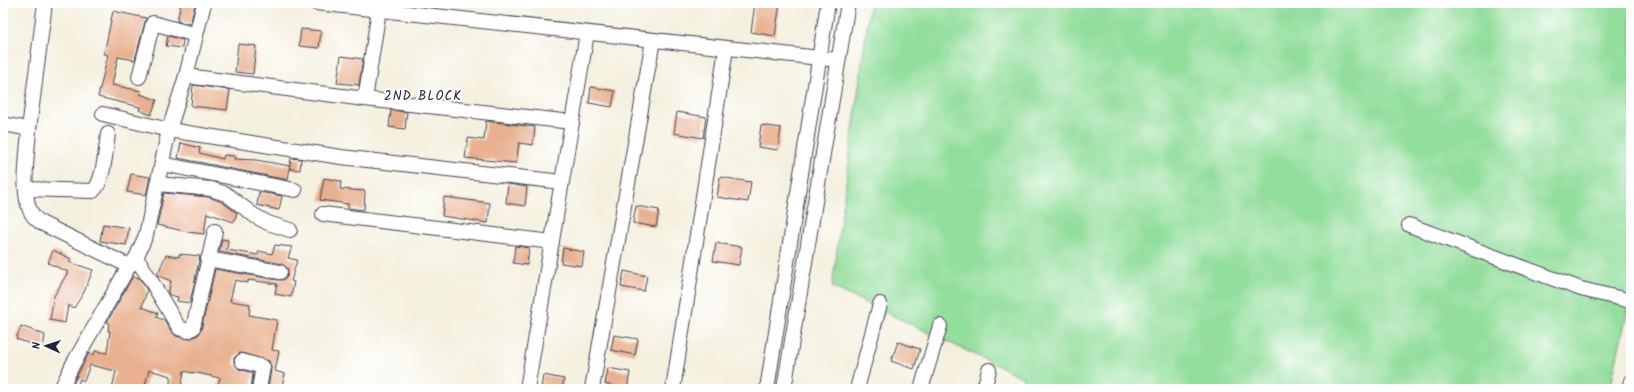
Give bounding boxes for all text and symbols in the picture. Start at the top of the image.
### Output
district label: 2ND BLOCK [384,86,462,107]
north arrow [26,326,66,366]
text: N [28,342,46,349]

